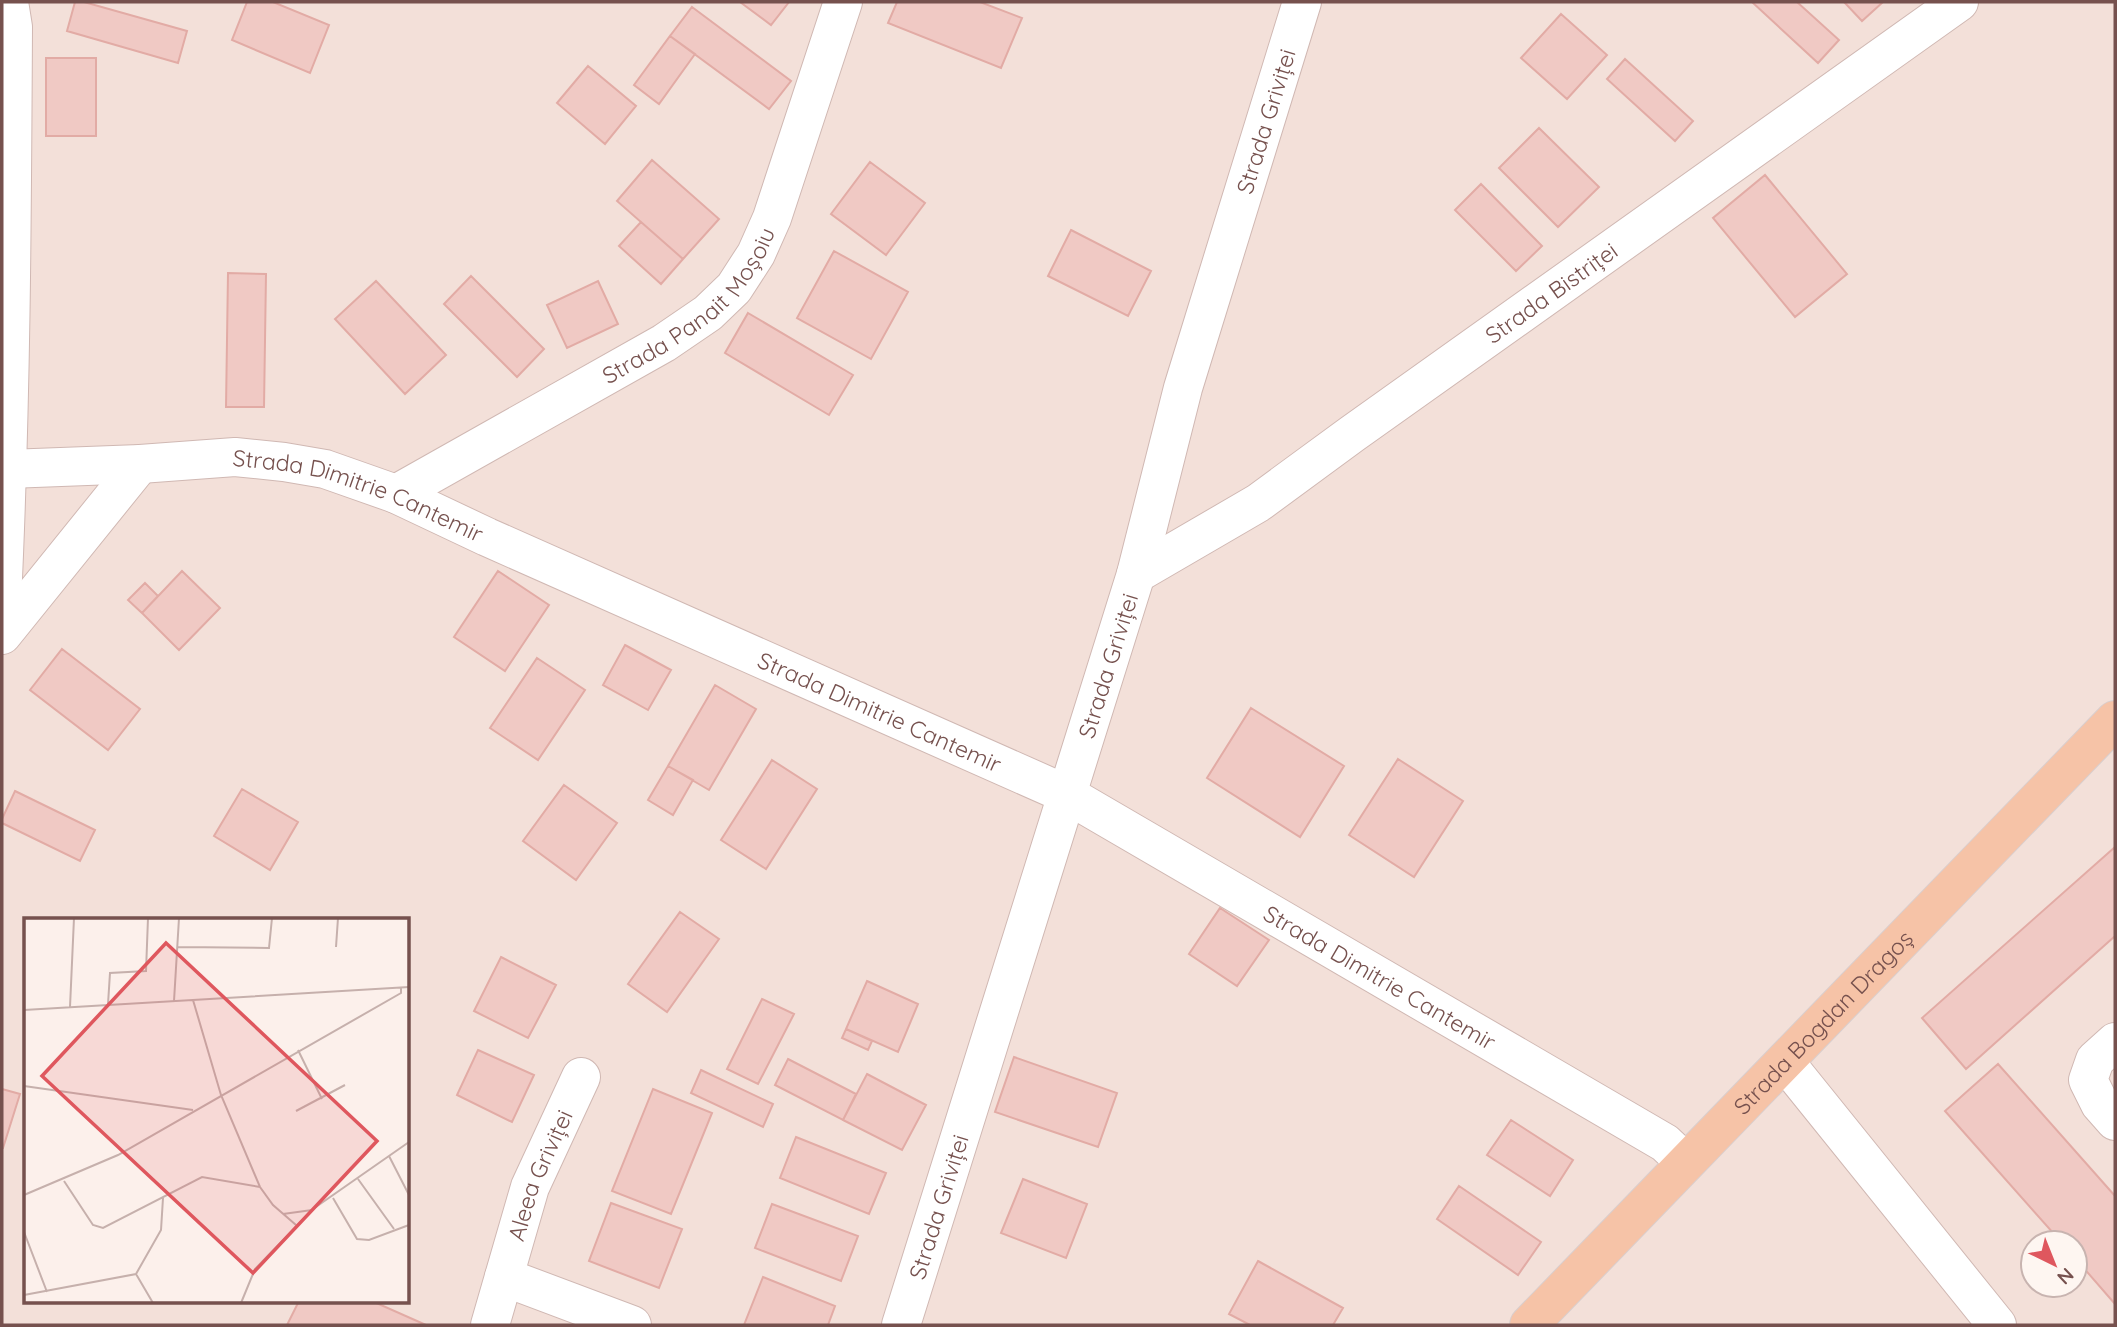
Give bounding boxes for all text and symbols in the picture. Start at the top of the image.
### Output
street label: Strada Griviței [1229,45,1301,197]
street label: Strada Panait Moșoiu [597,222,781,390]
street label: Strada Bistriței [1479,235,1623,349]
street label: Strada Dimitrie Cantemir [231,442,488,548]
street label: Strada Griviței [1071,590,1144,742]
street label: Strada Dimitrie Cantemir [754,645,1006,778]
street label: Strada Dimitrie Cantemir [1259,898,1501,1056]
inset map [24,918,410,1302]
street label: Strada Bogdan Dragoș [1727,924,1918,1120]
street label: Aleea Griviței [501,1105,578,1244]
street label: Strada Griviței [902,1131,974,1283]
north arrow [2019,1229,2089,1299]
text: N [2052,1263,2079,1290]

